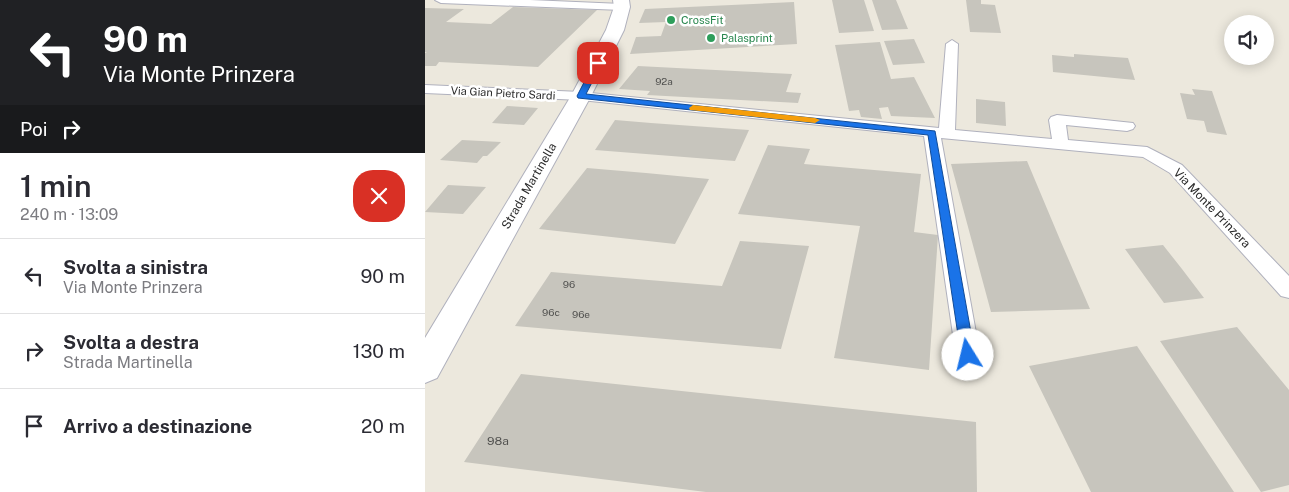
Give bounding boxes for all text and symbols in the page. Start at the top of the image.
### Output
marker: CrossFit [665,14,677,26]
place label: CrossFit [681,14,724,26]
map controls [1224,15,1274,65]
button: sound [1224,15,1274,65]
text: 90 m [103,19,188,60]
icon: left [20,20,85,85]
marker: Palasprint [705,32,717,44]
place label: Palasprint [721,32,773,44]
pin [577,42,619,84]
icon: arrive [584,49,612,77]
text: Via Monte Prinzera [103,61,295,87]
house number: 92a [655,75,673,87]
street label: Via Gian Pietro Sardi [450,84,556,102]
icon: right [57,115,85,143]
text: Poi [20,118,47,140]
street label: Strada Martinella [499,140,559,232]
street label: Via Monte Prinzera [1171,165,1253,251]
text: 1 min [20,168,91,204]
button: close [353,170,405,222]
text: 240 m · 13:09 [20,205,118,224]
text: Svolta a sinistra [63,256,208,278]
icon: left [20,262,48,290]
text: 90 m [361,265,405,287]
text: Via Monte Prinzera [63,278,203,297]
house number: 96 [563,278,575,290]
house number: 96c [542,306,560,318]
house number: 96e [572,308,590,320]
position arrow [941,328,993,380]
text: Svolta a destra [63,331,199,353]
icon: right [20,337,48,365]
text: 130 m [353,340,405,362]
text: Strada Martinella [63,353,193,372]
icon: arrive [20,412,48,440]
text: Arrivo a destinazione [63,415,252,437]
text: 20 m [361,415,405,437]
house number: 98a [487,434,509,448]

